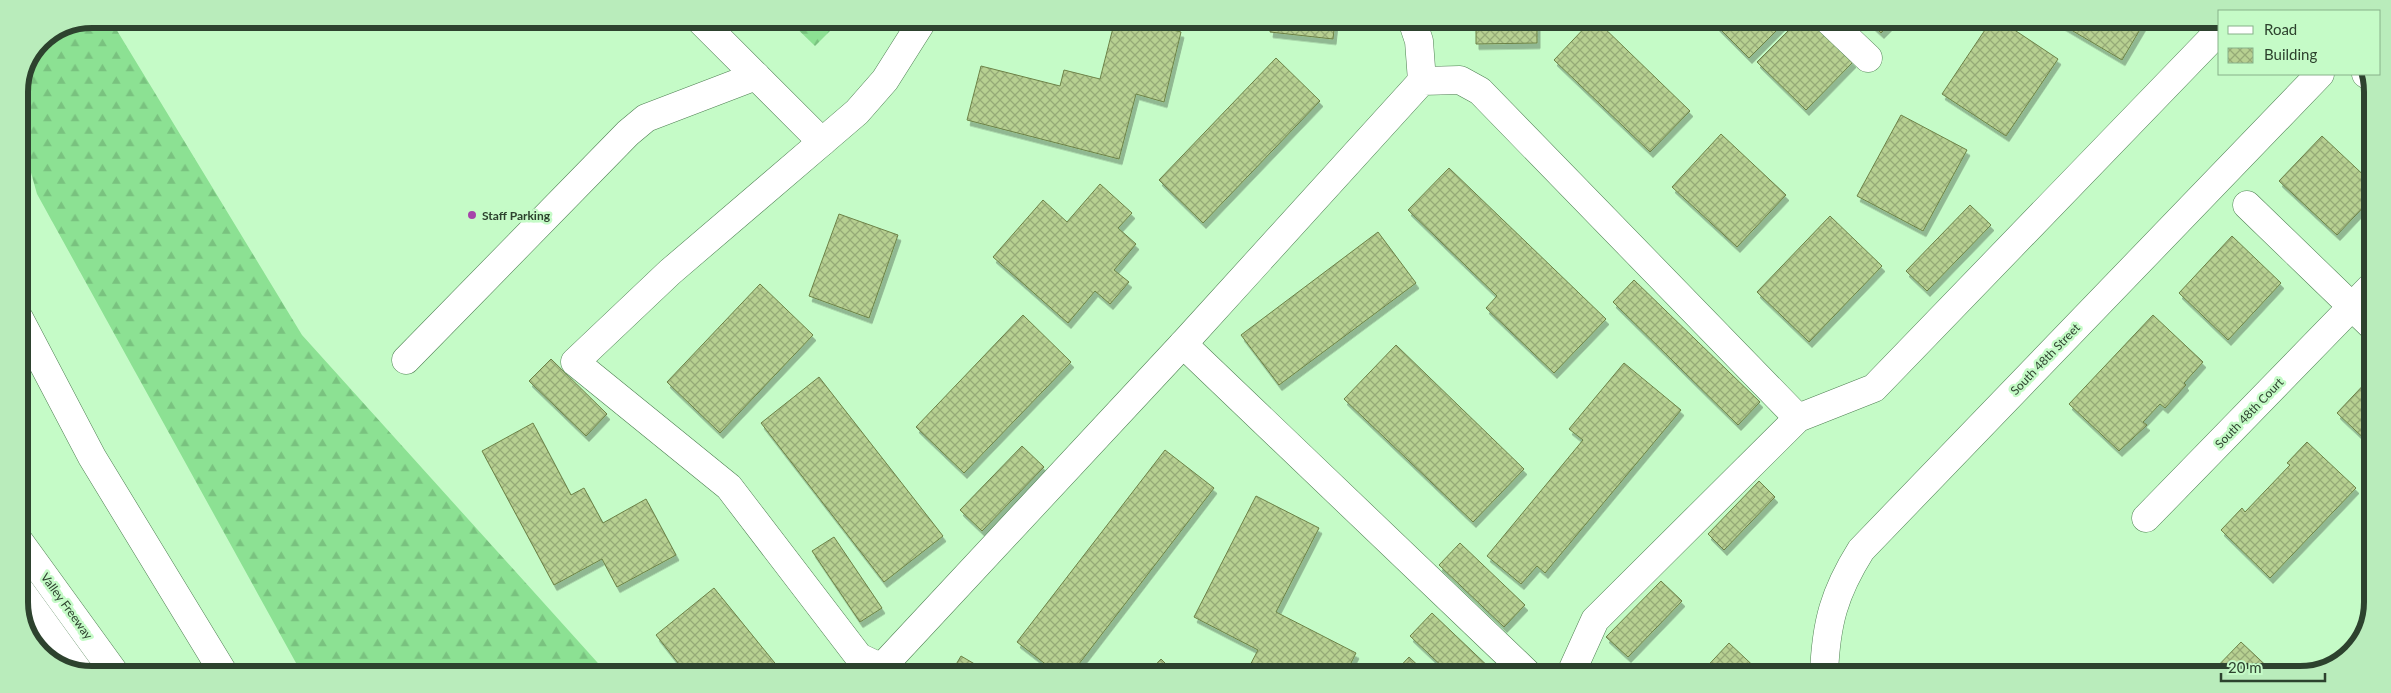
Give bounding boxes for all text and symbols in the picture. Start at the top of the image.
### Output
legend [2218,10,2381,75]
text: Road [2264,20,2297,38]
text: Building [2264,45,2317,63]
place label: Staff Parking [482,208,551,223]
marker: Staff Parking [466,209,478,221]
street label: South 48th Street [2007,320,2083,398]
street label: South 48th Court [2212,374,2287,451]
street label: Valley Freeway [38,570,97,643]
scale bar [2221,650,2325,682]
text: 20 m [2228,658,2262,676]

